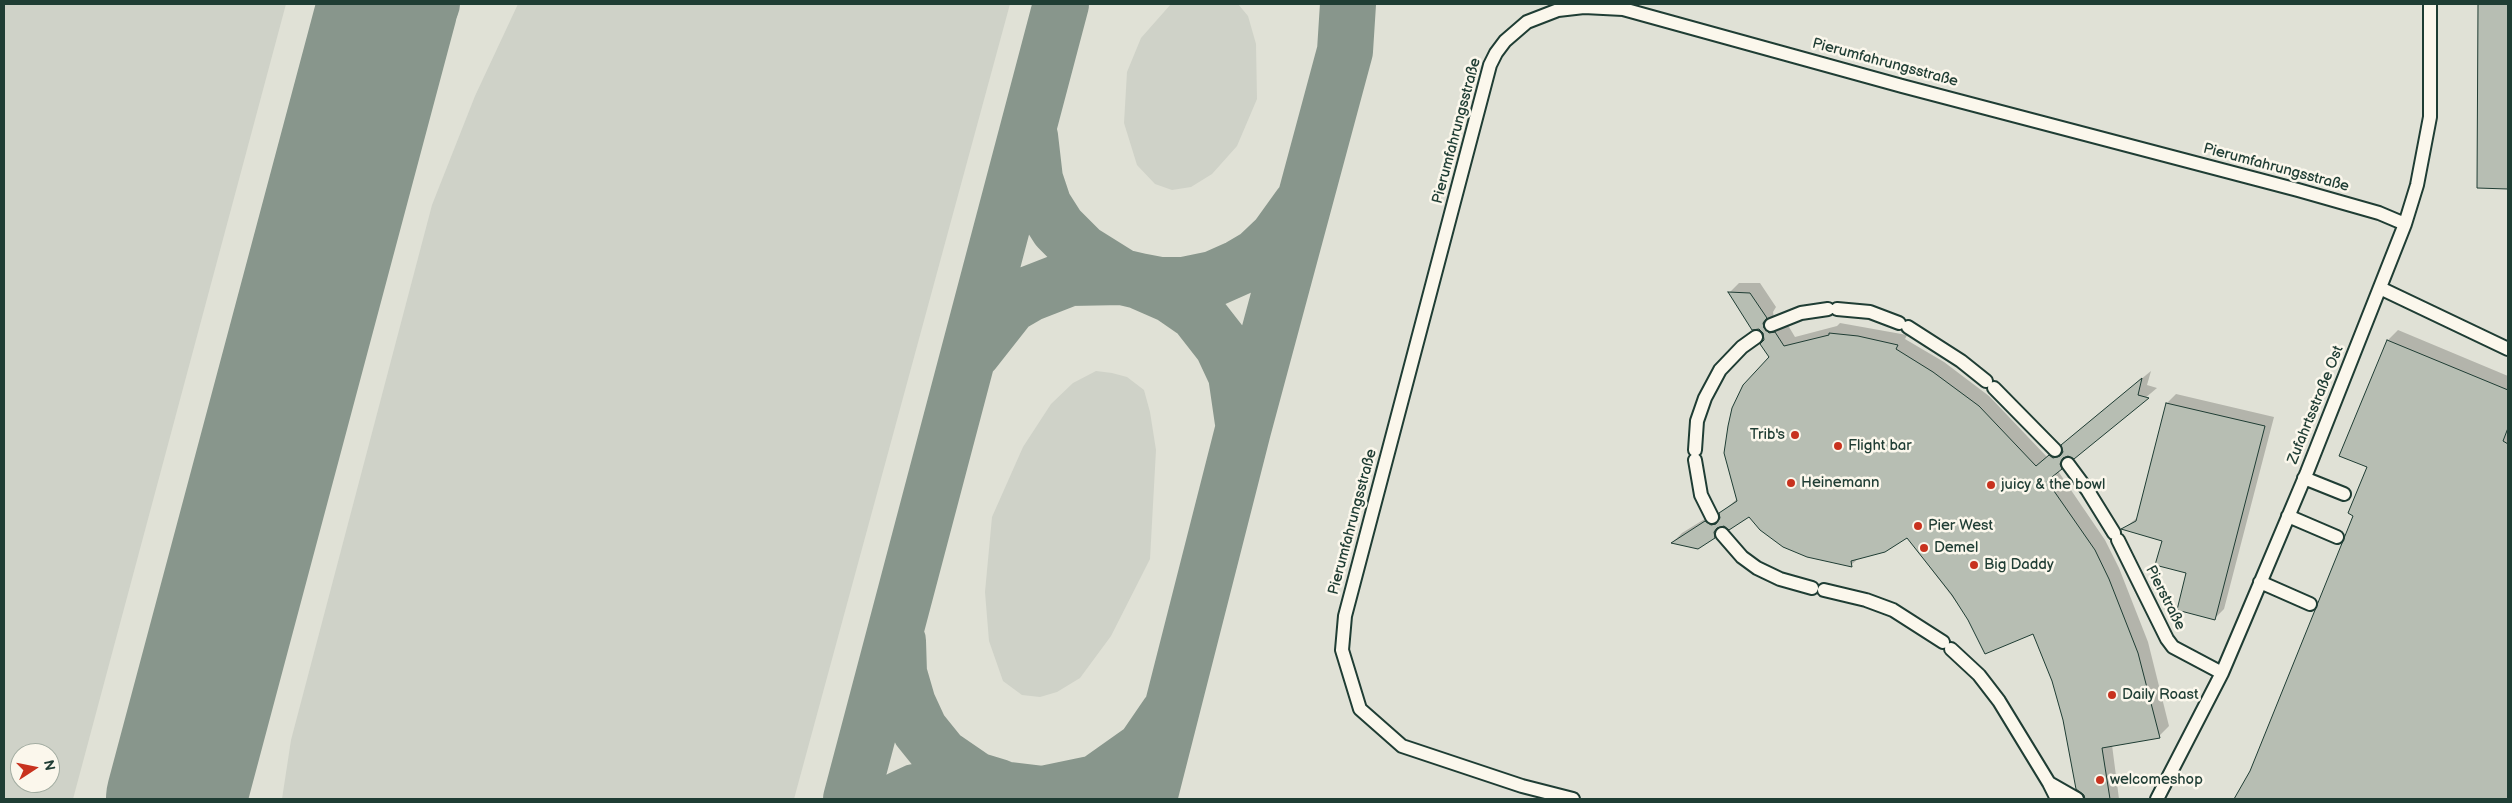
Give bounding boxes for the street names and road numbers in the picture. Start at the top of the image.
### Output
street label: Pierumfahrungsstraße [1810,35,1960,91]
street label: Pierumfahrungsstraße [1429,56,1485,206]
street label: Pierumfahrungsstraße [2201,140,2351,196]
street label: Zufahrtsstraße Ost [2284,343,2348,467]
street label: Pierumfahrungsstraße [1325,447,1381,597]
street label: Pierstraße [2141,563,2189,633]

